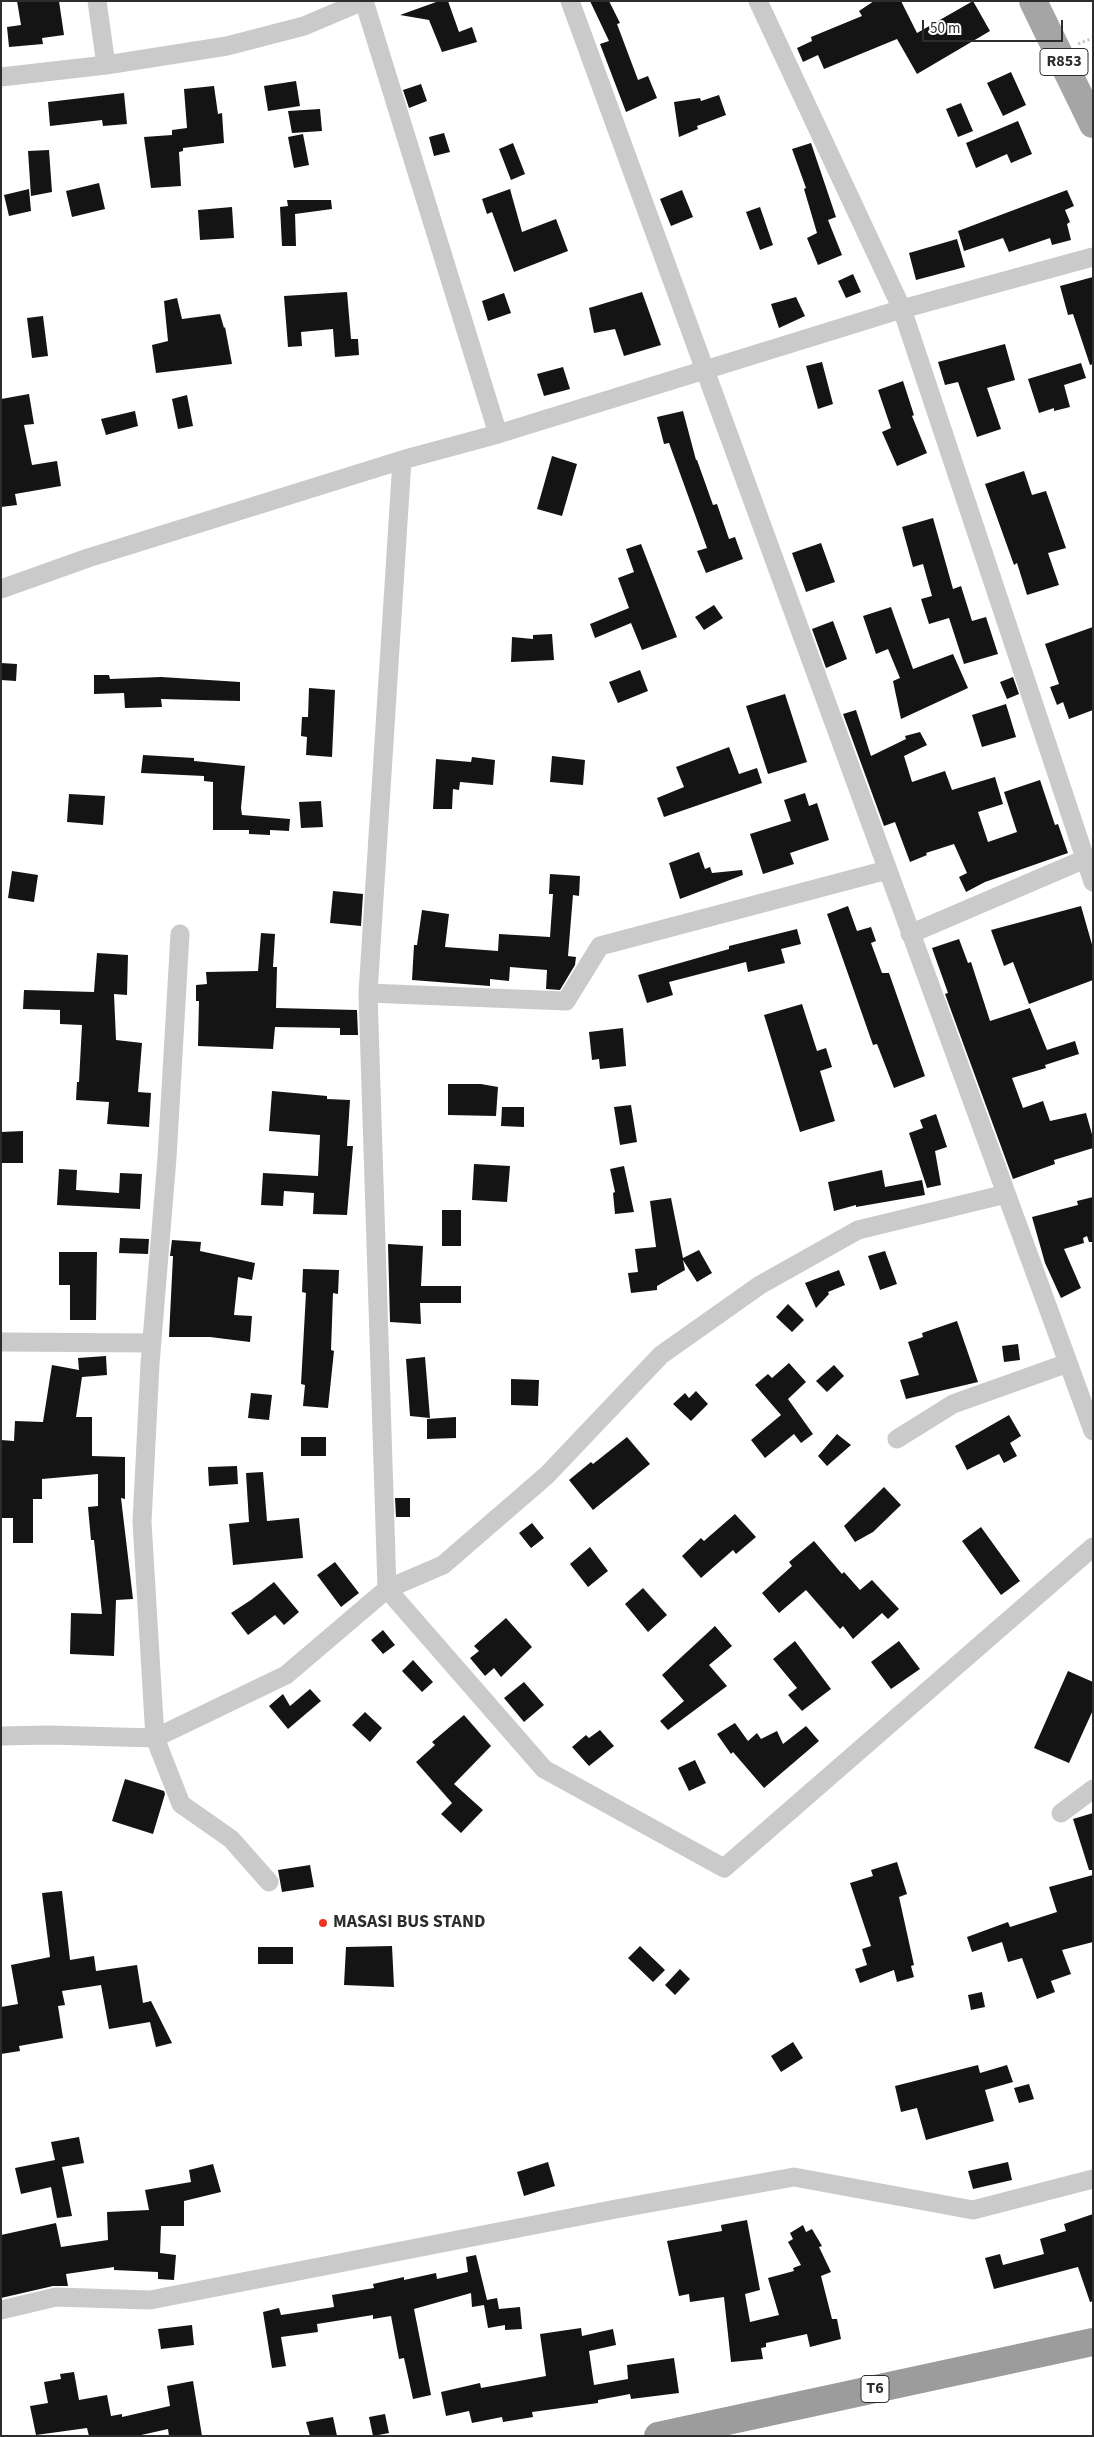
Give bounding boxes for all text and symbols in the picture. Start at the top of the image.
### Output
scale bar [924,10,1065,42]
text: 50 m [930,18,960,39]
road number: R853 [1040,48,1088,76]
place label: MASASI BUS STAND [333,1912,485,1934]
marker: MASASI BUS STAND [317,1917,329,1929]
road number: T6 [861,2376,889,2402]

